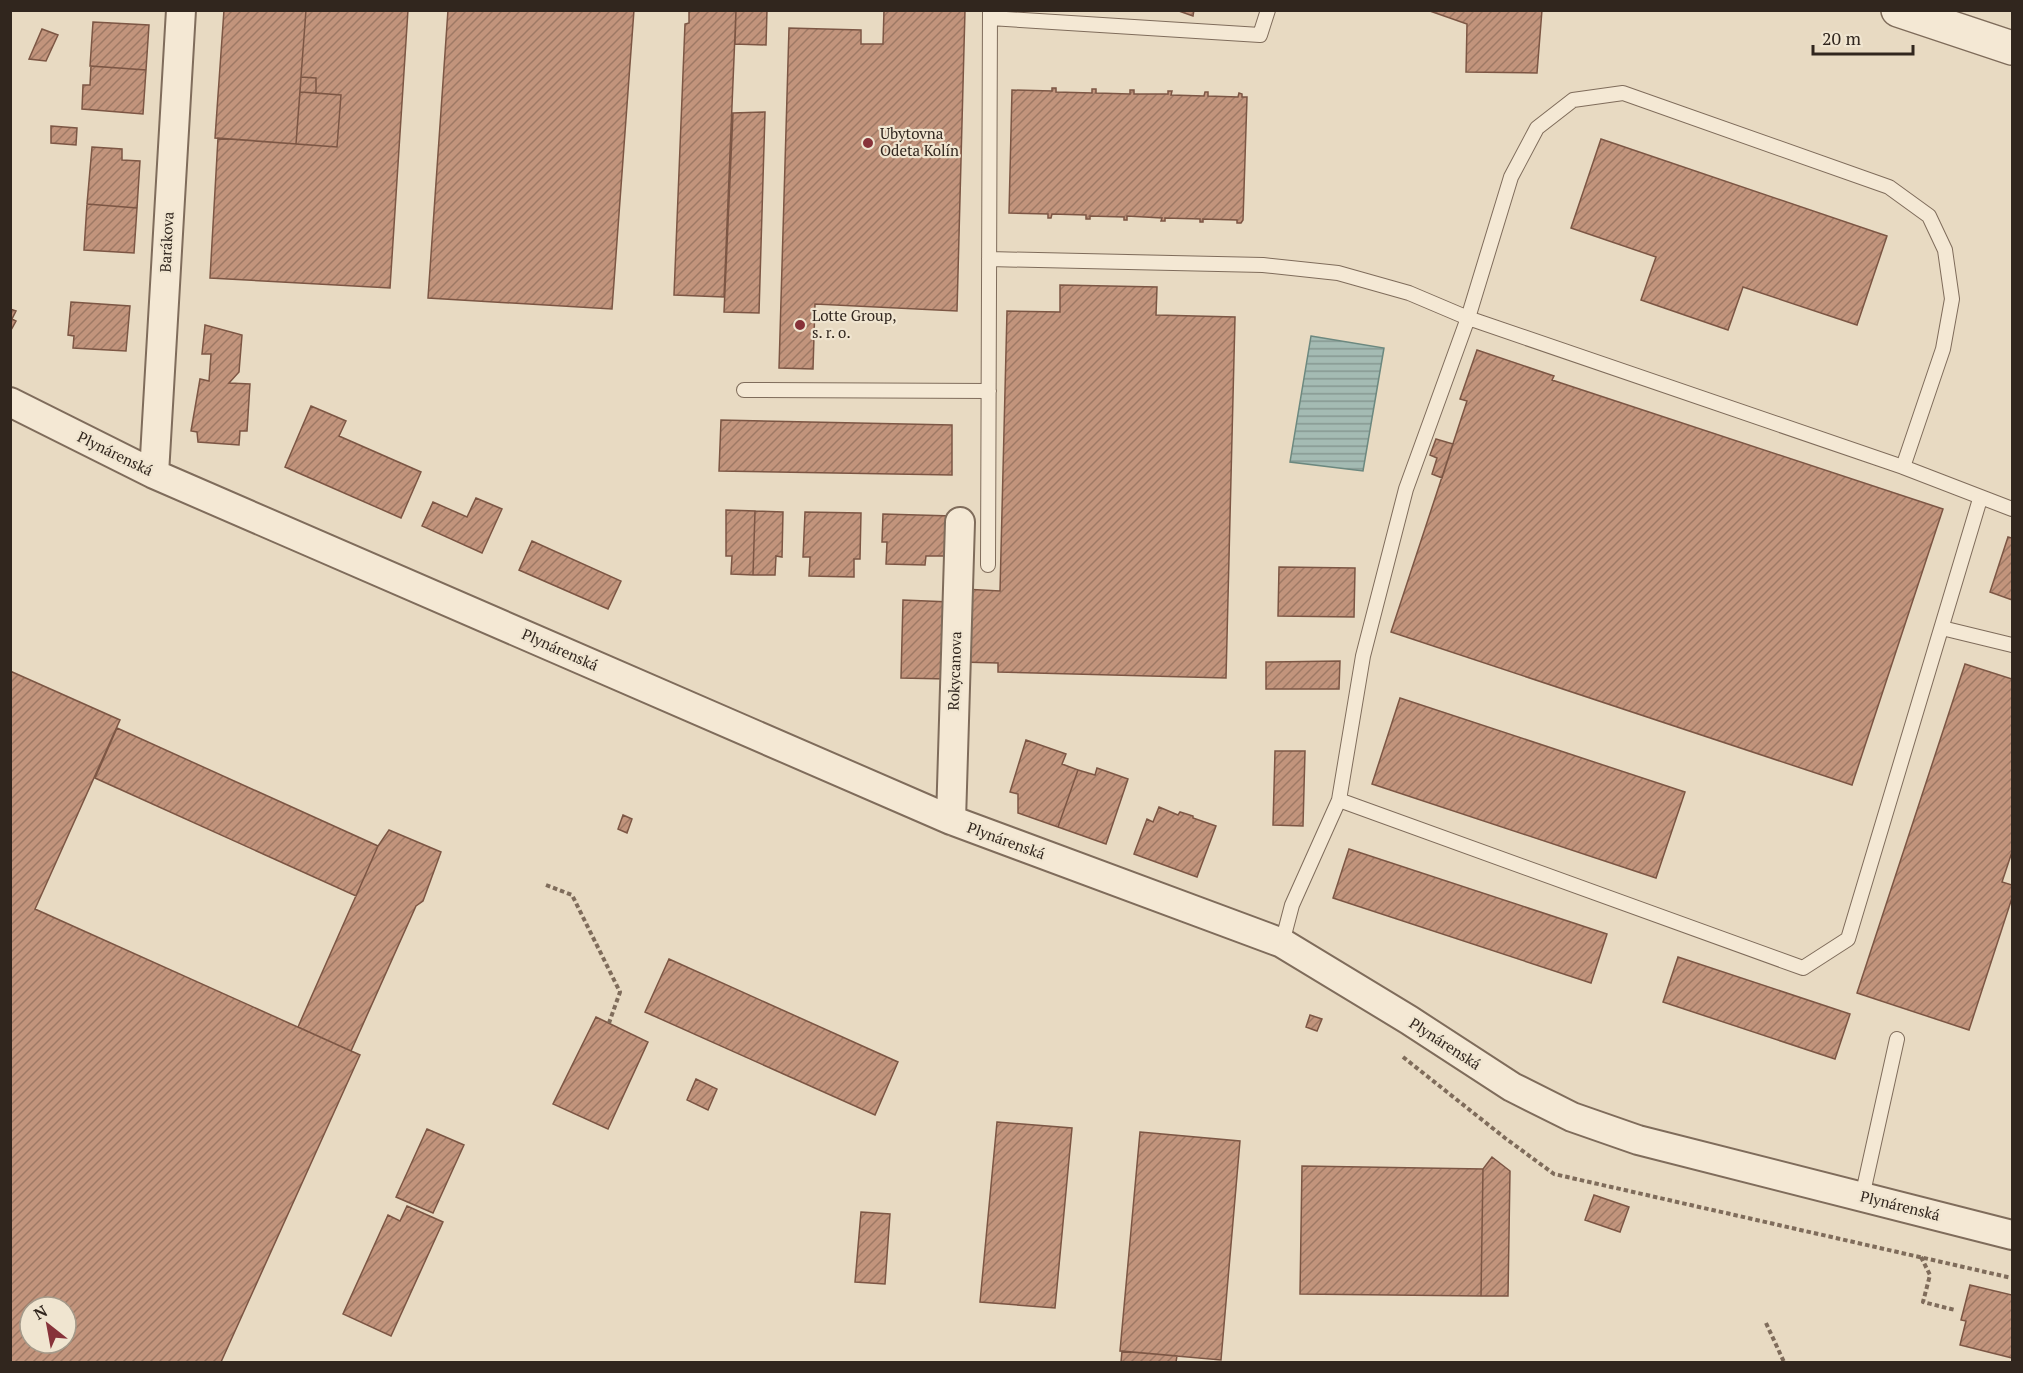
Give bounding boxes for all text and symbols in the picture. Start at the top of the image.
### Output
scale bar [1813,18,1914,56]
text: 20 m [1822,26,1862,50]
place label: Ubytovna Odeta Kolín [880,123,959,160]
marker: Ubytovna Odeta Kolín [861,136,875,150]
street label: Barákova [154,211,178,273]
place label: Lotte Group, s. r. o. [812,305,896,342]
marker: Lotte Group, s. r. o. [793,318,807,332]
street label: Plynárenská [74,426,157,480]
street label: Plynárenská [519,623,602,675]
street label: Rokycanova [943,631,965,711]
street label: Plynárenská [965,817,1048,864]
street label: Plynárenská [1406,1013,1486,1074]
street label: Plynárenská [1858,1185,1943,1225]
north arrow [18,1295,78,1355]
text: N [29,1300,51,1325]

